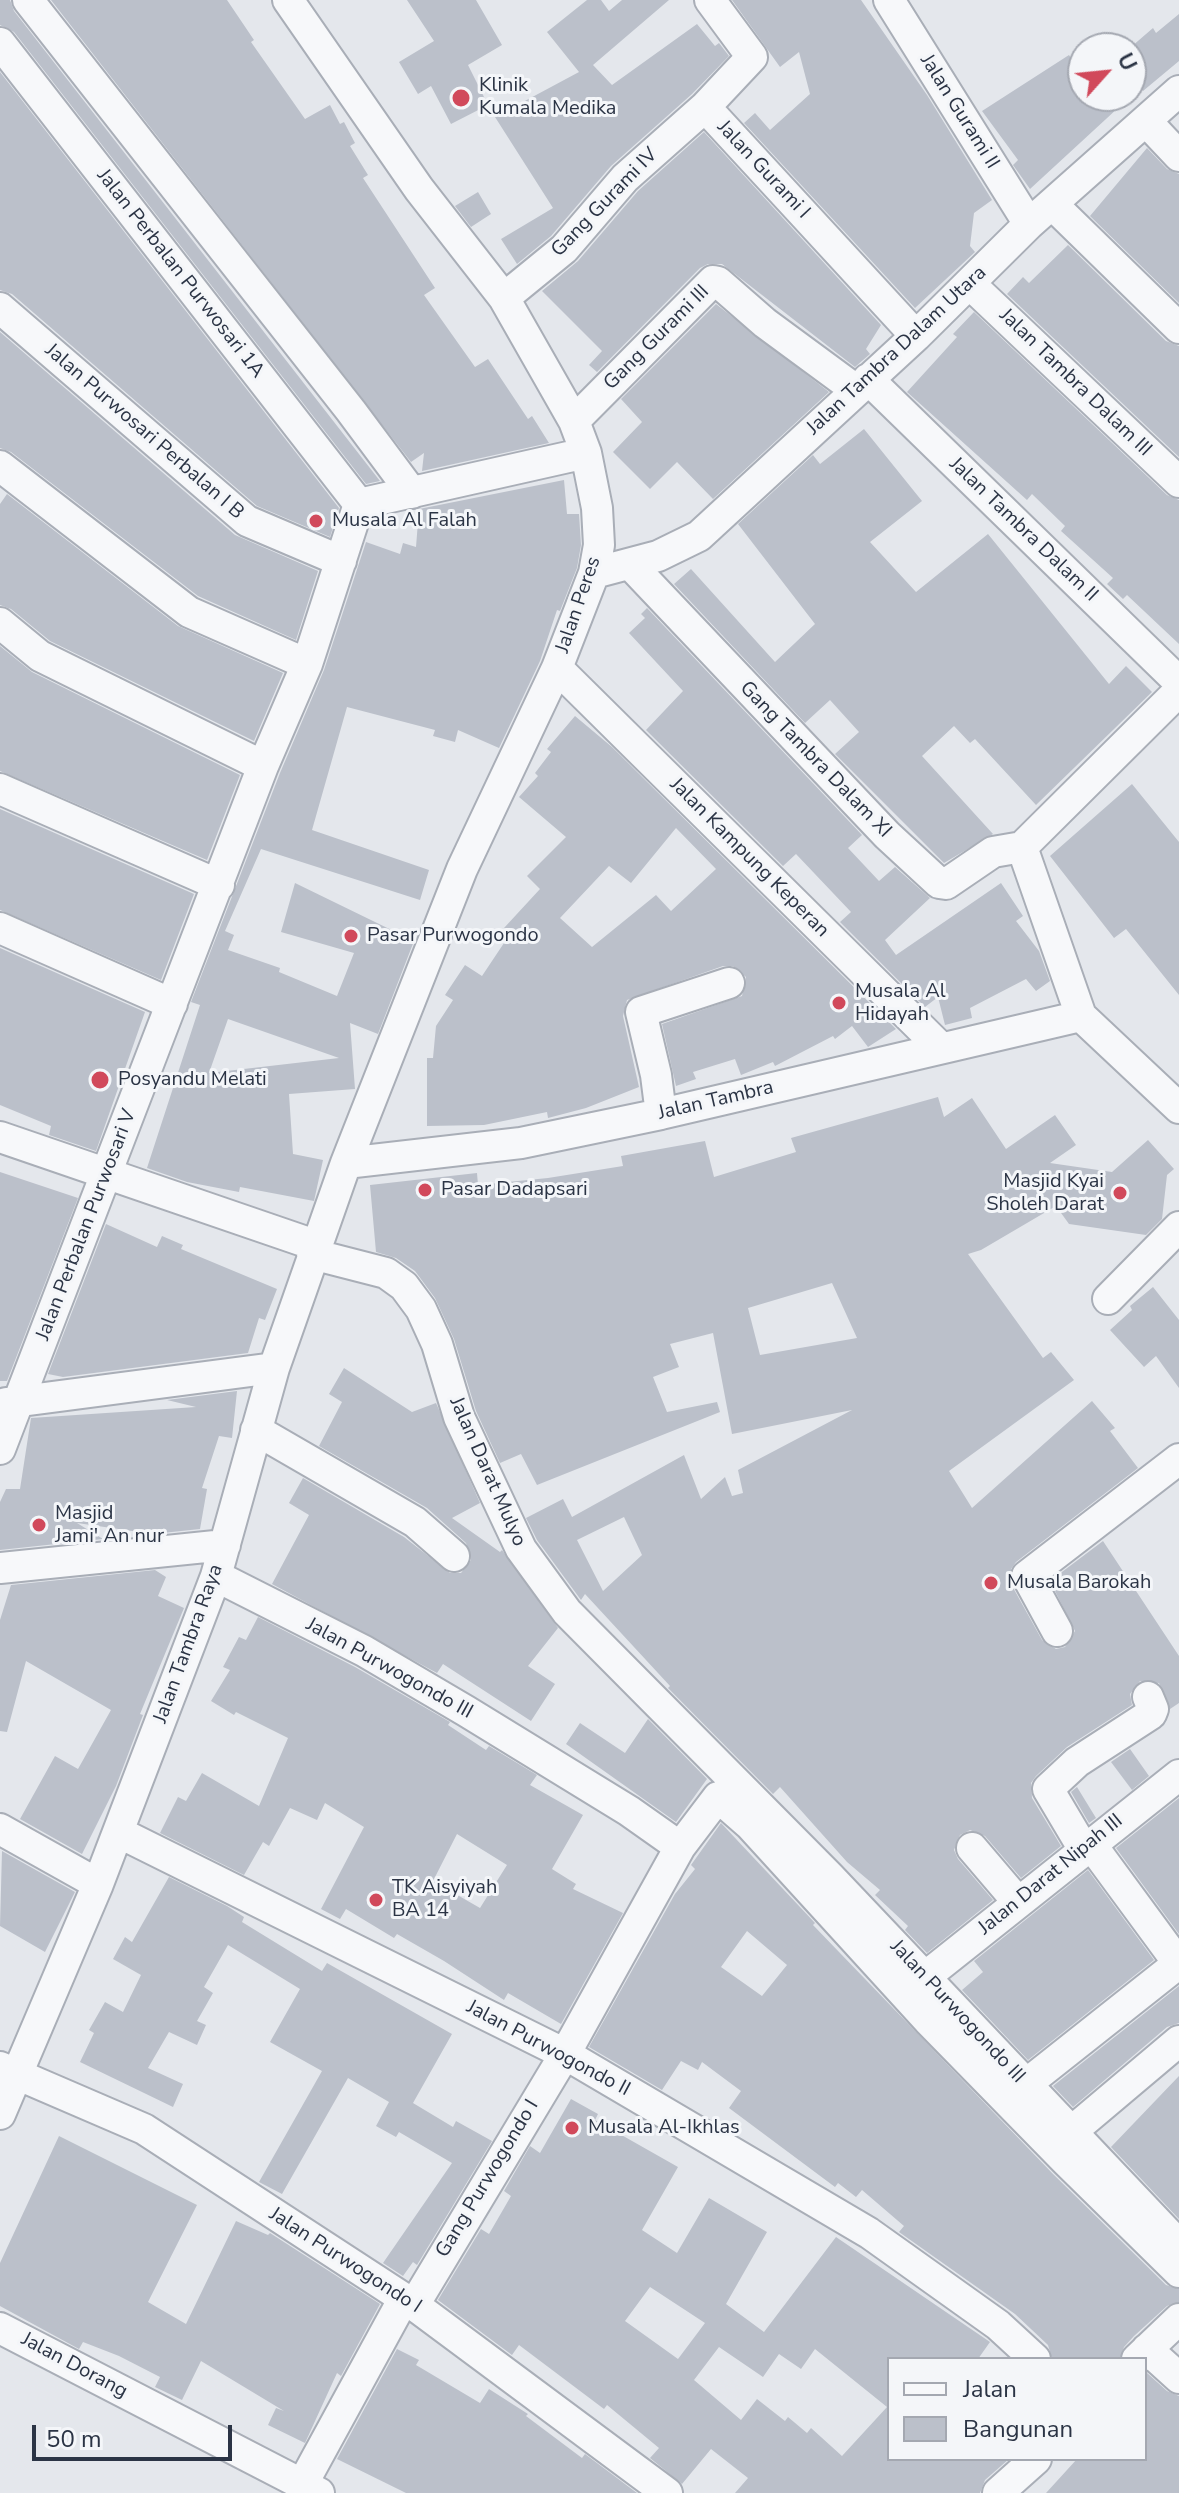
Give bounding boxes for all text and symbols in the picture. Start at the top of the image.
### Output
north arrow [1067,32,1147,112]
text: U [1110,48,1144,76]
street label: Jalan Gurami II [914,50,1004,174]
place label: Klinik Kumala Medika [479,74,616,121]
marker: Klinik Kumala Medika [450,87,472,109]
street label: Jalan Gurami I [711,116,815,224]
street label: Gang Gurami IV [547,143,663,263]
street label: Jalan Perbalan Purwosari 1A [91,165,269,383]
street label: Jalan Tambra Dalam Utara [802,261,992,441]
street label: Gang Gurami III [599,280,715,396]
street label: Jalan Tambra Dalam III [994,304,1156,462]
street label: Jalan Purwosari Perbalan I B [40,339,248,525]
street label: Jalan Tambra Dalam II [944,453,1102,607]
place label: Musala Al Falah [332,509,477,533]
marker: Musala Al Falah [307,512,325,530]
street label: Jalan Peres [551,554,607,656]
street label: Gang Tambra Dalam XI [734,677,896,843]
street label: Jalan Kampung Keperan [664,773,834,943]
place label: Pasar Purwogondo [367,924,539,948]
marker: Pasar Purwogondo [342,927,360,945]
place label: Musala Al Hidayah [855,980,946,1027]
marker: Musala Al Hidayah [830,994,848,1012]
place label: Posyandu Melati [118,1068,267,1092]
marker: Posyandu Melati [89,1069,111,1091]
street label: Jalan Tambra [656,1076,776,1126]
street label: Jalan Perbalan Purwosari V [32,1106,142,1344]
place label: Masjid Kyai Sholeh Darat [986,1170,1104,1217]
place label: Pasar Dadapsari [441,1178,588,1202]
marker: Pasar Dadapsari [416,1181,434,1199]
marker: Masjid Kyai Sholeh Darat [1111,1184,1129,1202]
street label: Jalan Darat Mulyo [443,1394,531,1550]
place label: Masjid Jami' An nur [55,1502,164,1549]
marker: Masjid Jami' An nur [30,1516,48,1534]
street label: Jalan Tambra Raya [149,1561,229,1727]
place label: Musala Barokah [1007,1571,1151,1595]
marker: Musala Barokah [982,1574,1000,1592]
street label: Jalan Purwogondo III [301,1613,477,1725]
street label: Jalan Darat Nipah III [974,1809,1128,1941]
place label: TK Aisyiyah BA 14 [392,1876,497,1923]
marker: TK Aisyiyah BA 14 [367,1891,385,1909]
street label: Jalan Purwogondo III [884,1935,1030,2089]
street label: Jalan Purwogondo II [462,1996,634,2102]
street label: Gang Purwogondo I [431,2096,545,2262]
place label: Musala Al-Ikhlas [588,2116,740,2140]
marker: Musala Al-Ikhlas [563,2119,581,2137]
street label: Jalan Purwogondo I [264,2203,426,2319]
street label: Jalan Dorang [17,2328,131,2404]
legend [887,2357,1147,2461]
text: Jalan [963,2373,1017,2405]
scale bar [36,2409,236,2459]
text: Bangunan [963,2413,1073,2445]
text: 50 m [46,2423,102,2455]

